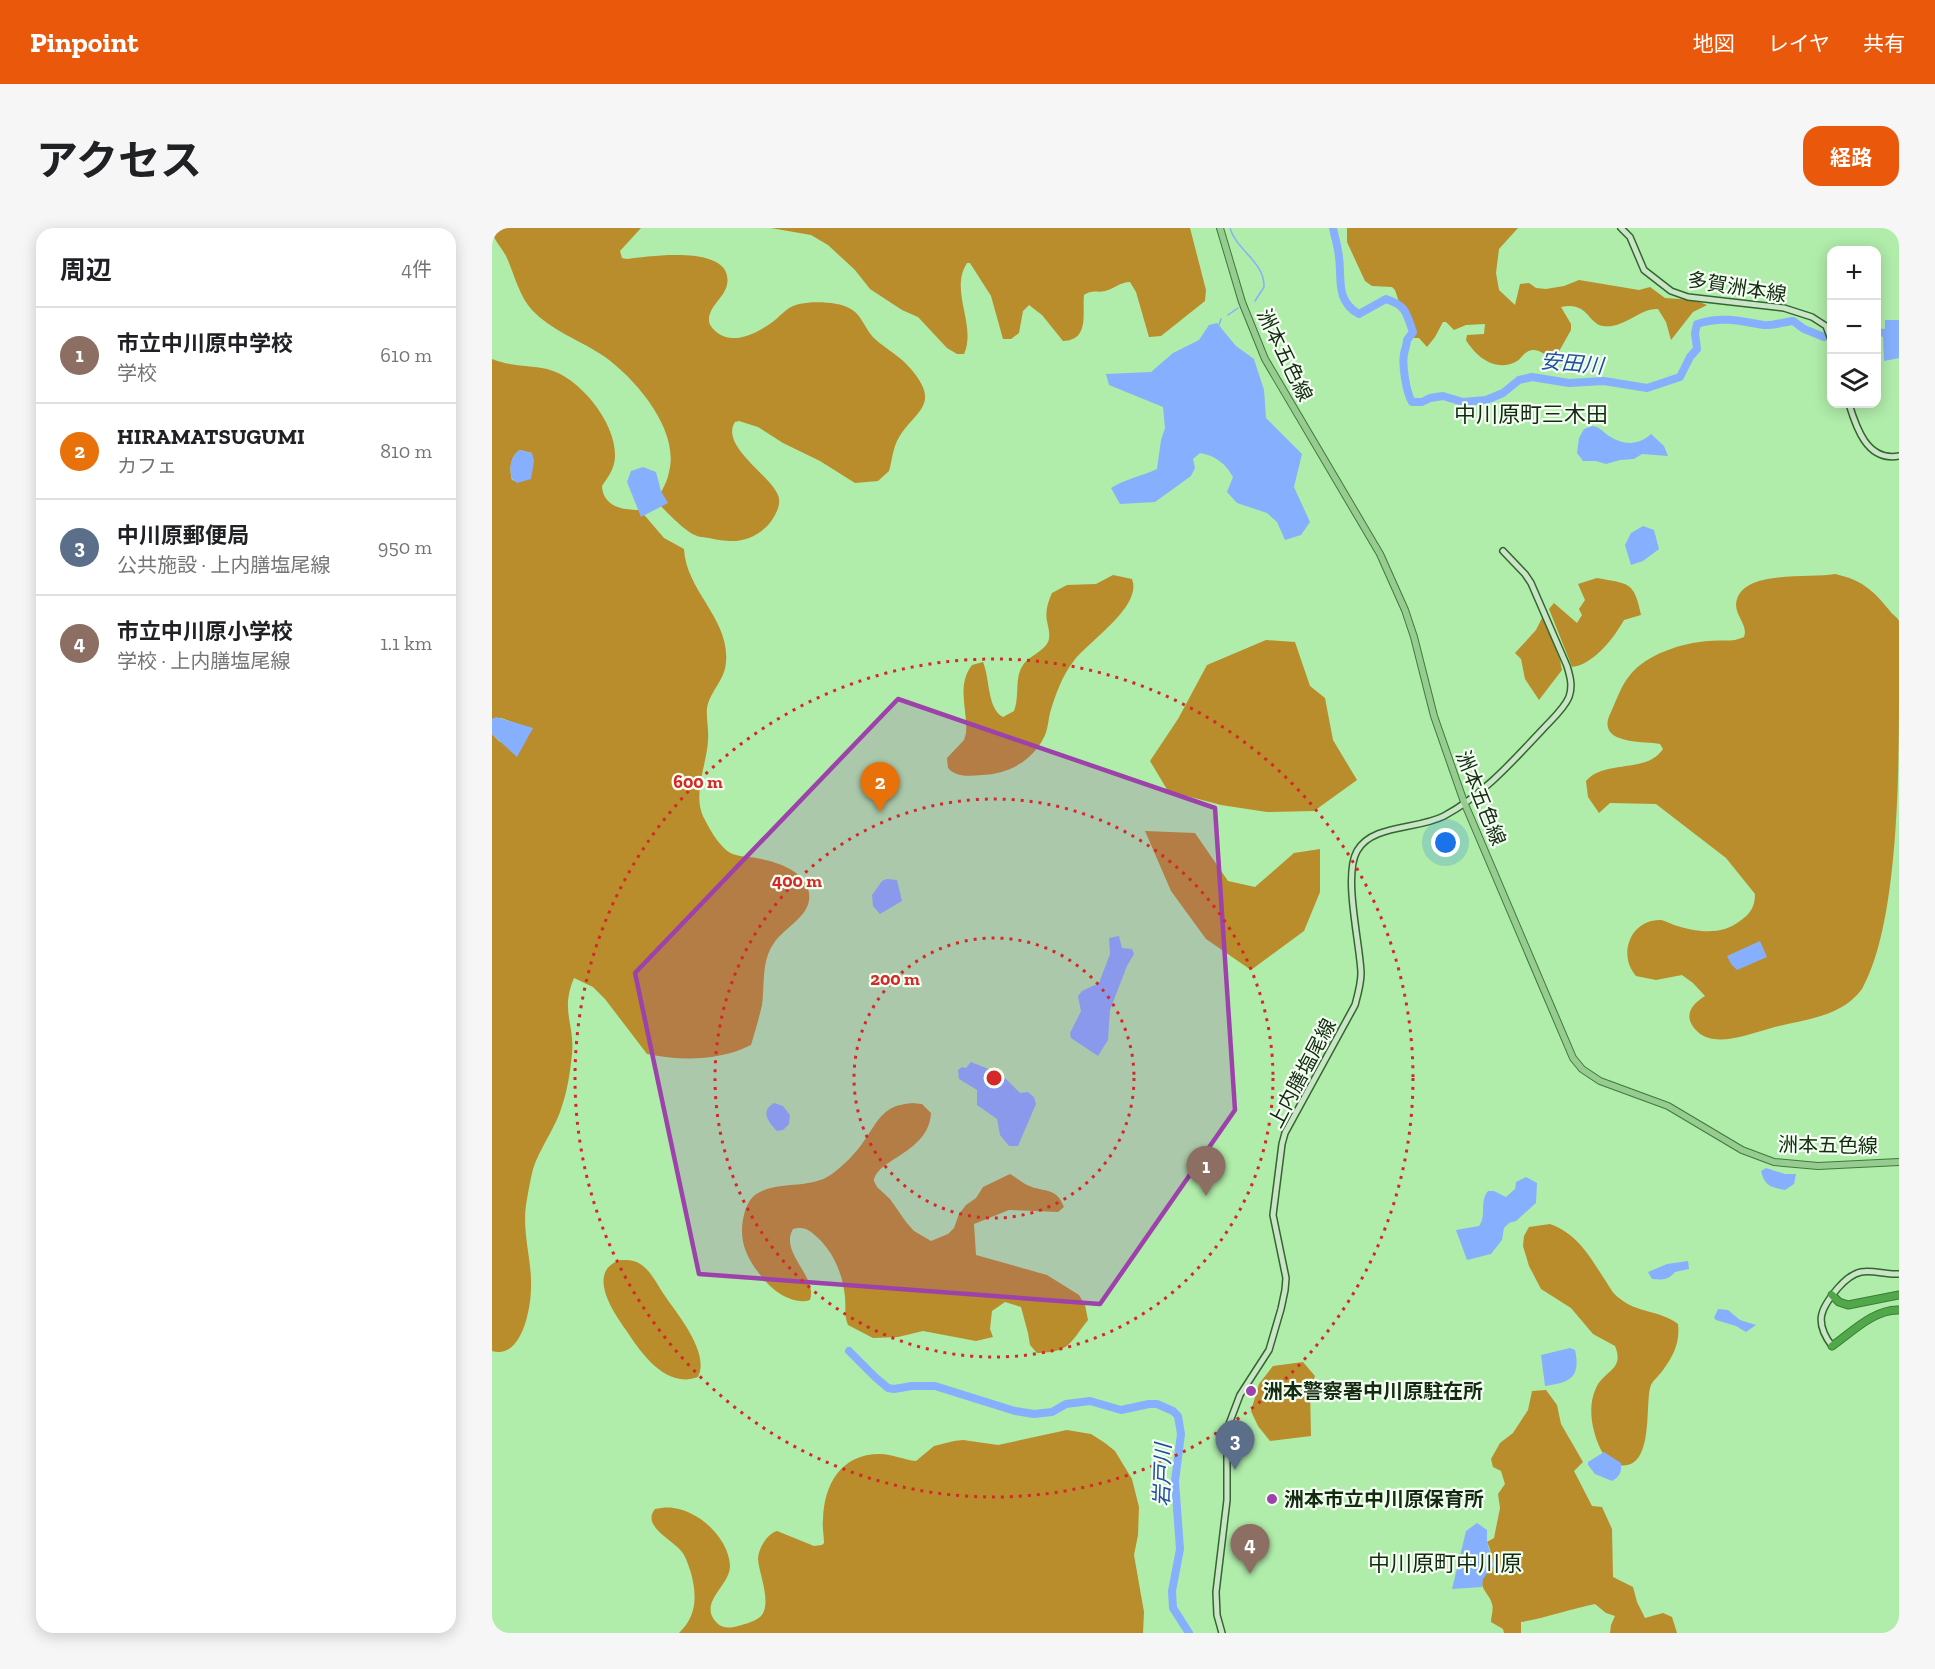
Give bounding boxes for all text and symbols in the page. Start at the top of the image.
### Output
text: Pinpoint [30,26,138,59]
text: 地図 [1693,31,1735,56]
text: レイヤ [1768,31,1830,56]
text: 共有 [1863,31,1905,56]
button: 経路 [1803,126,1899,186]
text: アクセス [36,135,202,186]
map controls [1827,246,1881,408]
button: + [1827,246,1881,300]
text: 周辺 [60,254,112,286]
text: 4件 [401,257,432,281]
street label: 多賀洲本線 [1686,267,1788,307]
button: − [1827,300,1881,354]
street label: 洲本五色線 [1252,305,1318,405]
text: 市立中川原中学校 [117,330,293,357]
text: 1 [75,343,84,367]
text: 610 m [380,343,432,367]
water label: 安田川 [1540,348,1606,378]
button: layers [1827,354,1881,408]
text: 学校 [117,361,157,385]
district label: 中川原町三木田 [1454,401,1608,428]
text: HIRAMATSUGUMI [117,423,305,450]
text: 2 [74,439,85,463]
text: 810 m [380,439,432,463]
text: カフェ [117,454,177,478]
text: 中川原郵便局 [117,522,249,549]
text: 3 [74,535,85,559]
text: 950 m [378,535,432,559]
text: 公共施設 · 上内膳塩尾線 [117,553,330,577]
text: 市立中川原小学校 [117,618,293,645]
text: 4 [74,631,85,655]
text: 1.1 km [380,631,432,655]
text: 学校 · 上内膳塩尾線 [117,649,290,673]
street label: 洲本五色線 [1451,747,1511,849]
pin: 2 [860,762,900,812]
text: 600 m [673,771,723,793]
your location [1431,828,1460,857]
text: 400 m [772,870,822,892]
text: 200 m [870,968,920,990]
street label: 上内膳塩尾線 [1263,1014,1341,1132]
centre of rings [984,1068,1004,1088]
street label: 洲本五色線 [1778,1132,1878,1158]
pin: 1 [1186,1146,1226,1196]
place label: 洲本警察署中川原駐在所 [1263,1379,1483,1403]
marker: 洲本警察署中川原駐在所 [1244,1384,1258,1398]
pin: 3 [1216,1420,1254,1470]
water label: 岩戸川 [1148,1441,1176,1507]
place label: 洲本市立中川原保育所 [1284,1487,1484,1511]
marker: 洲本市立中川原保育所 [1265,1492,1279,1506]
pin: 4 [1230,1524,1269,1574]
district label: 中川原町中川原 [1368,1550,1522,1577]

